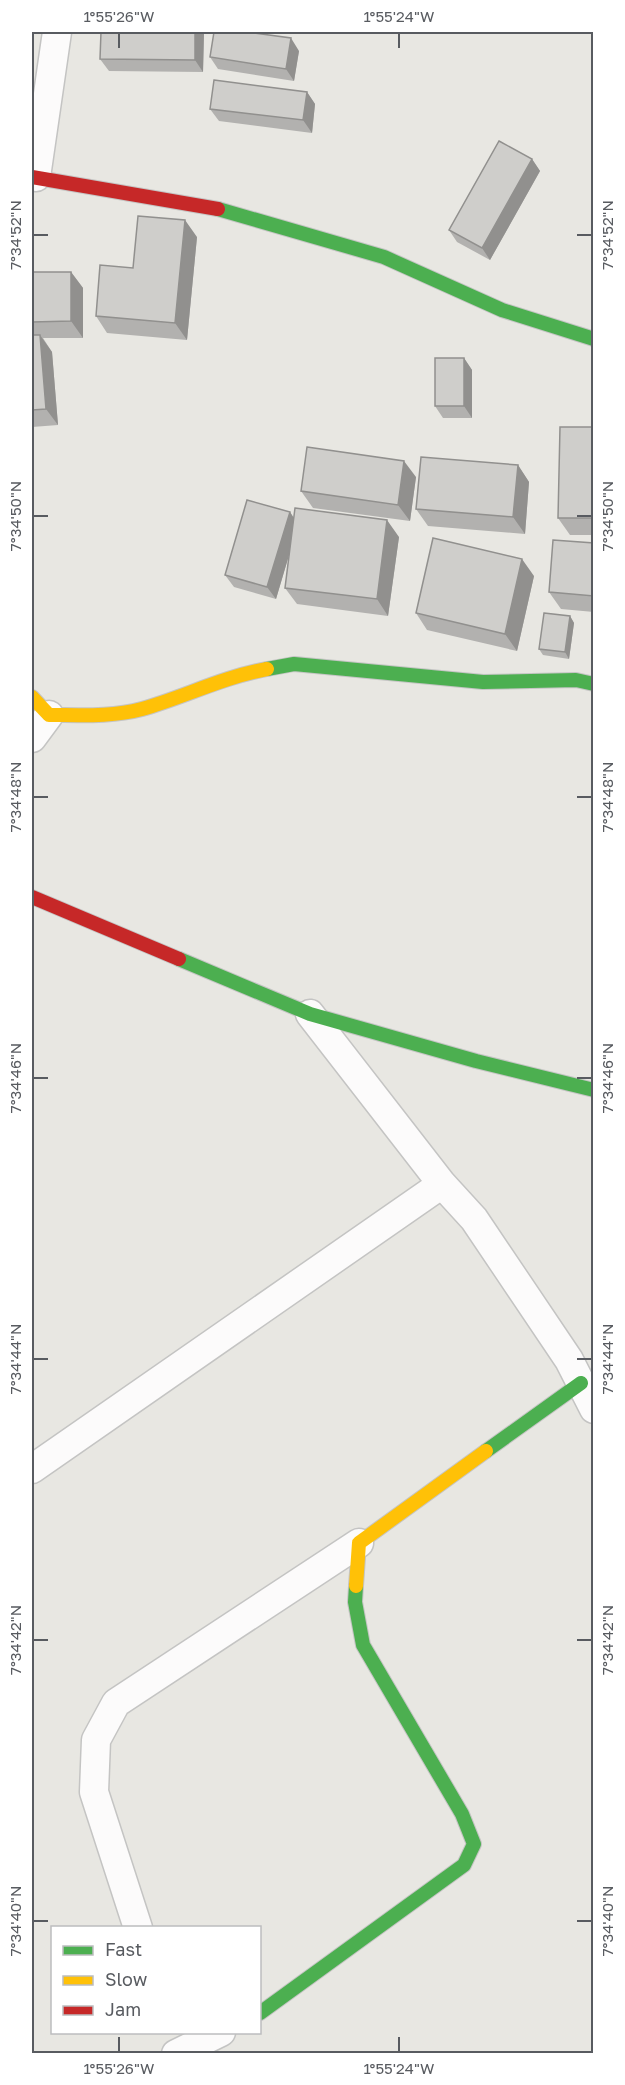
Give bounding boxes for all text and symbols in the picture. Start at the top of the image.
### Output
text: 1°55'26"W [84,7,154,25]
text: 1°55'24"W [363,7,435,25]
text: 7°34'52"N [6,200,24,270]
text: 7°34'52"N [598,200,616,270]
text: 7°34'50"N [6,481,24,551]
text: 7°34'50"N [598,481,616,551]
text: 7°34'48"N [6,762,24,832]
text: 7°34'48"N [598,762,616,832]
text: 7°34'46"N [6,1043,24,1113]
text: 7°34'46"N [598,1043,616,1113]
text: 7°34'44"N [6,1324,24,1394]
text: 7°34'44"N [598,1324,616,1394]
text: 7°34'42"N [6,1605,24,1675]
text: 7°34'42"N [598,1605,616,1675]
text: 7°34'40"N [6,1886,24,1956]
text: 7°34'40"N [598,1886,616,1956]
legend [51,1926,261,2034]
text: Fast [105,1938,142,1960]
text: Slow [105,1968,148,1990]
text: Jam [105,1998,141,2020]
text: 1°55'26"W [84,2059,154,2077]
text: 1°55'24"W [363,2059,435,2077]

